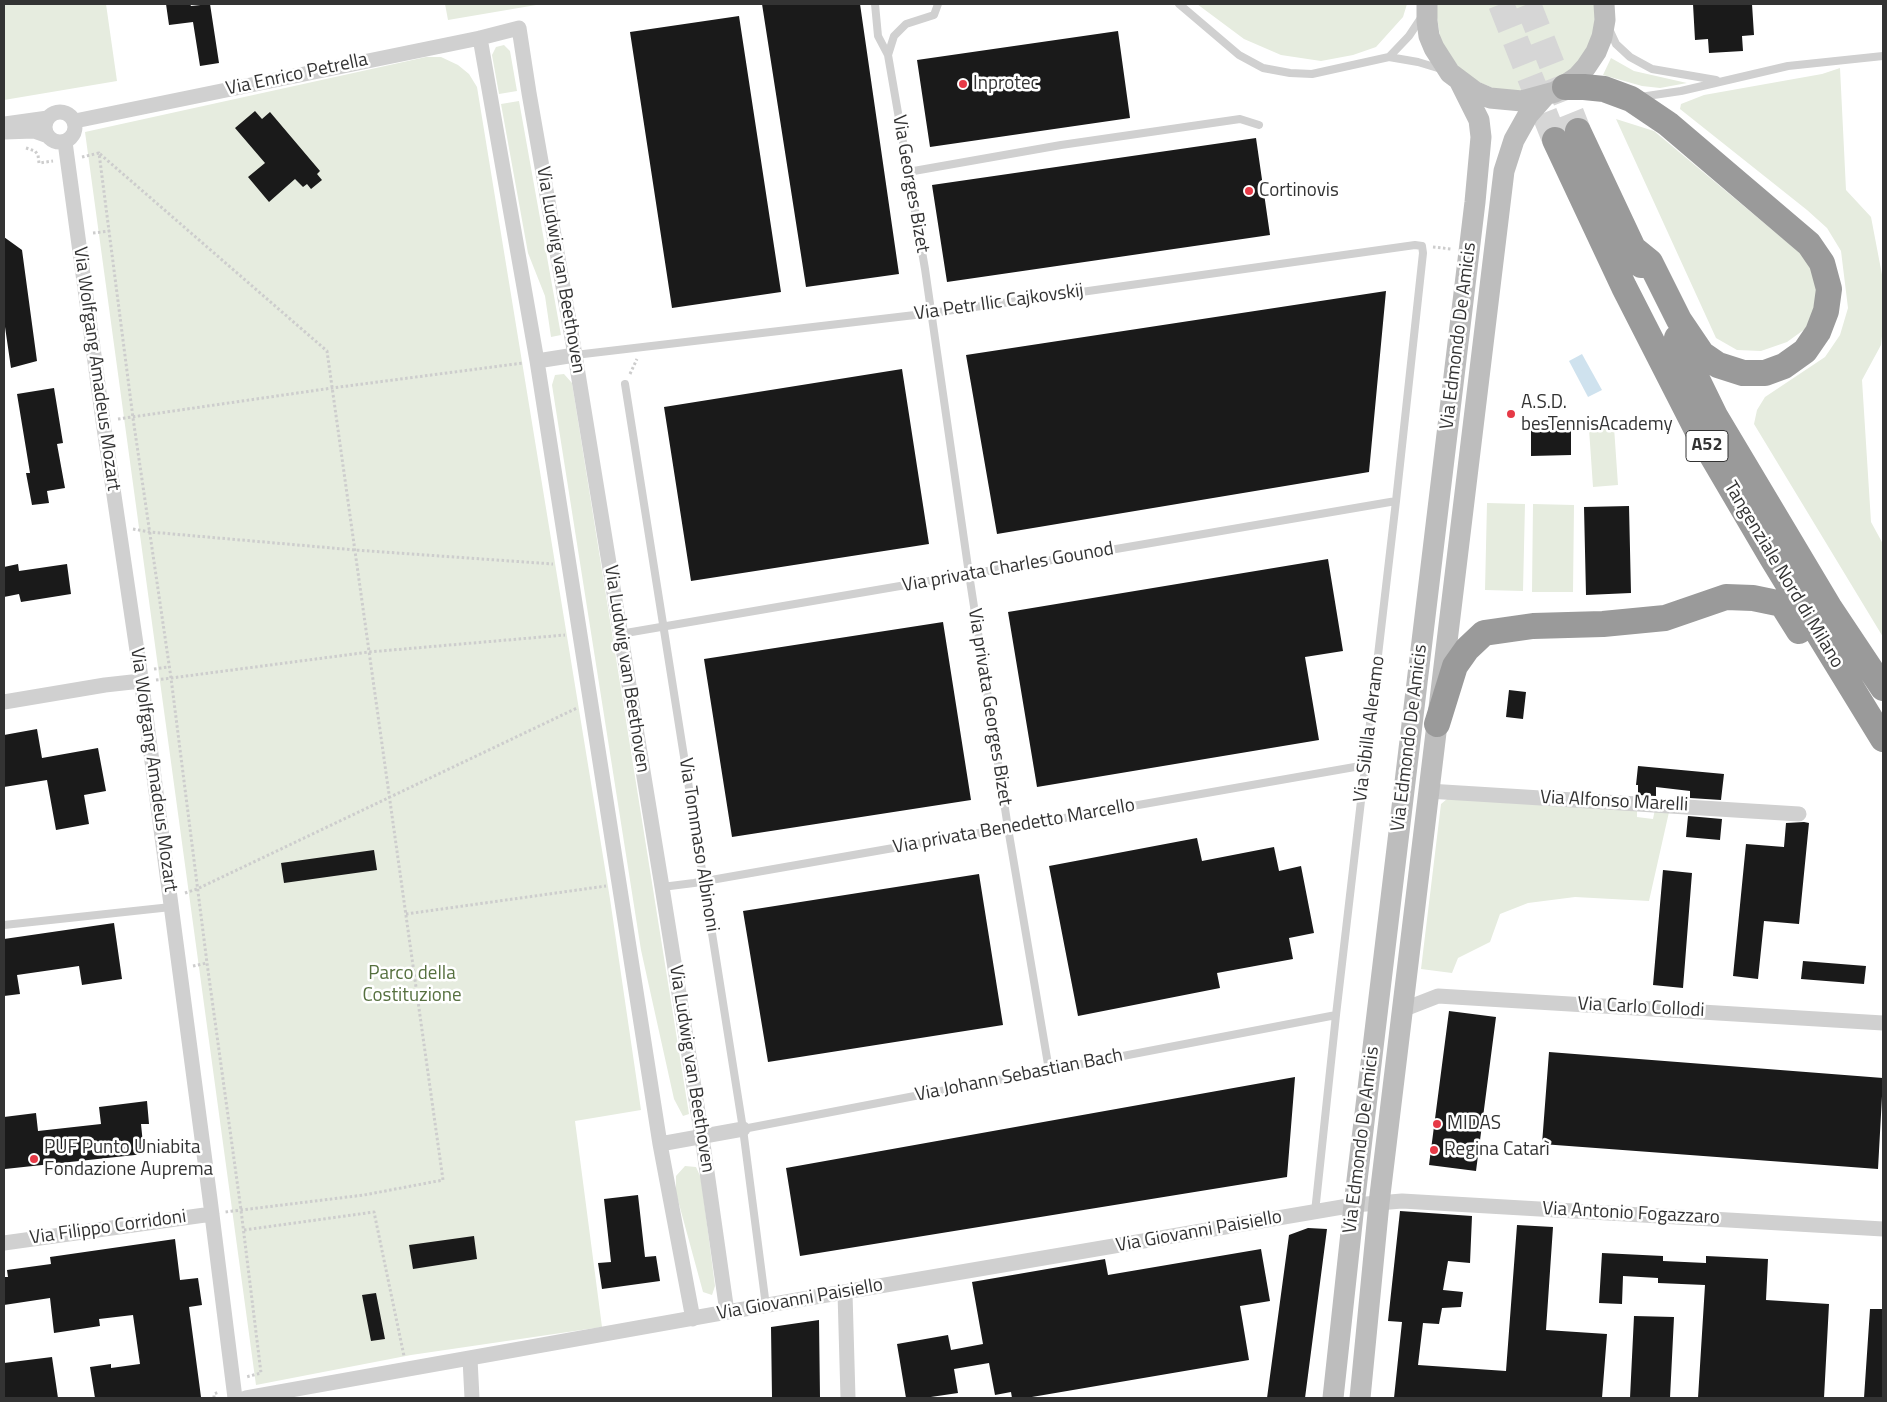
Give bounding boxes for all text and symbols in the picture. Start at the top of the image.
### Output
street label: Via Enrico Petrella [224,49,370,101]
place label: Inprotec [973,73,1039,95]
marker: Inprotec [957,78,969,90]
street label: Via Georges Bizet [887,113,933,255]
street label: Via Ludwig van Beethoven [531,165,589,375]
place label: Cortinovis [1259,180,1339,202]
marker: Cortinovis [1243,185,1255,197]
street label: Via Edmondo De Amicis [1436,241,1482,431]
street label: Via Wolfgang Amadeus Mozart [68,246,124,492]
street label: Via Petr Ilic Cajkovskij [913,280,1085,326]
place label: A.S.D. besTennisAcademy [1521,392,1673,436]
marker: A.S.D. besTennisAcademy [1505,408,1517,420]
road number: A52 [1686,431,1728,462]
street label: Tangenziale Nord di Milano [1718,477,1848,673]
street label: Via privata Charles Gounod [901,538,1115,598]
street label: Via Ludwig van Beethoven [598,564,654,774]
street label: Via privata Georges Bizet [962,607,1016,807]
street label: Via Edmondo De Amicis [1387,643,1433,833]
street label: Via Wolfgang Amadeus Mozart [125,647,181,893]
street label: Via Sibilla Aleramo [1350,654,1390,804]
street label: Via Tommaso Albinoni [673,756,723,934]
street label: Via Alfonso Marelli [1539,787,1689,817]
street label: Via privata Benedetto Marcello [891,794,1137,860]
park label: Parco della Costituzione [362,963,462,1007]
street label: Via Ludwig van Beethoven [663,964,719,1174]
street label: Via Carlo Collodi [1577,993,1705,1023]
street label: Via Johann Sebastian Bach [913,1045,1125,1107]
street label: Via Edmondo De Amicis [1339,1045,1385,1235]
place label: MIDAS [1447,1113,1501,1135]
marker: MIDAS [1431,1118,1443,1130]
place label: PUF Punto Uniabita Fondazione Auprema [44,1137,213,1181]
place label: Regina Catarì [1444,1139,1550,1161]
marker: Regina Catarì [1428,1144,1440,1156]
marker: PUF Punto Uniabita Fondazione Auprema [28,1153,40,1165]
street label: Via Antonio Fogazzaro [1542,1198,1720,1230]
street label: Via Filippo Corridoni [28,1206,188,1250]
street label: Via Giovanni Paisiello [1114,1206,1284,1258]
street label: Via Giovanni Paisiello [715,1274,885,1326]

